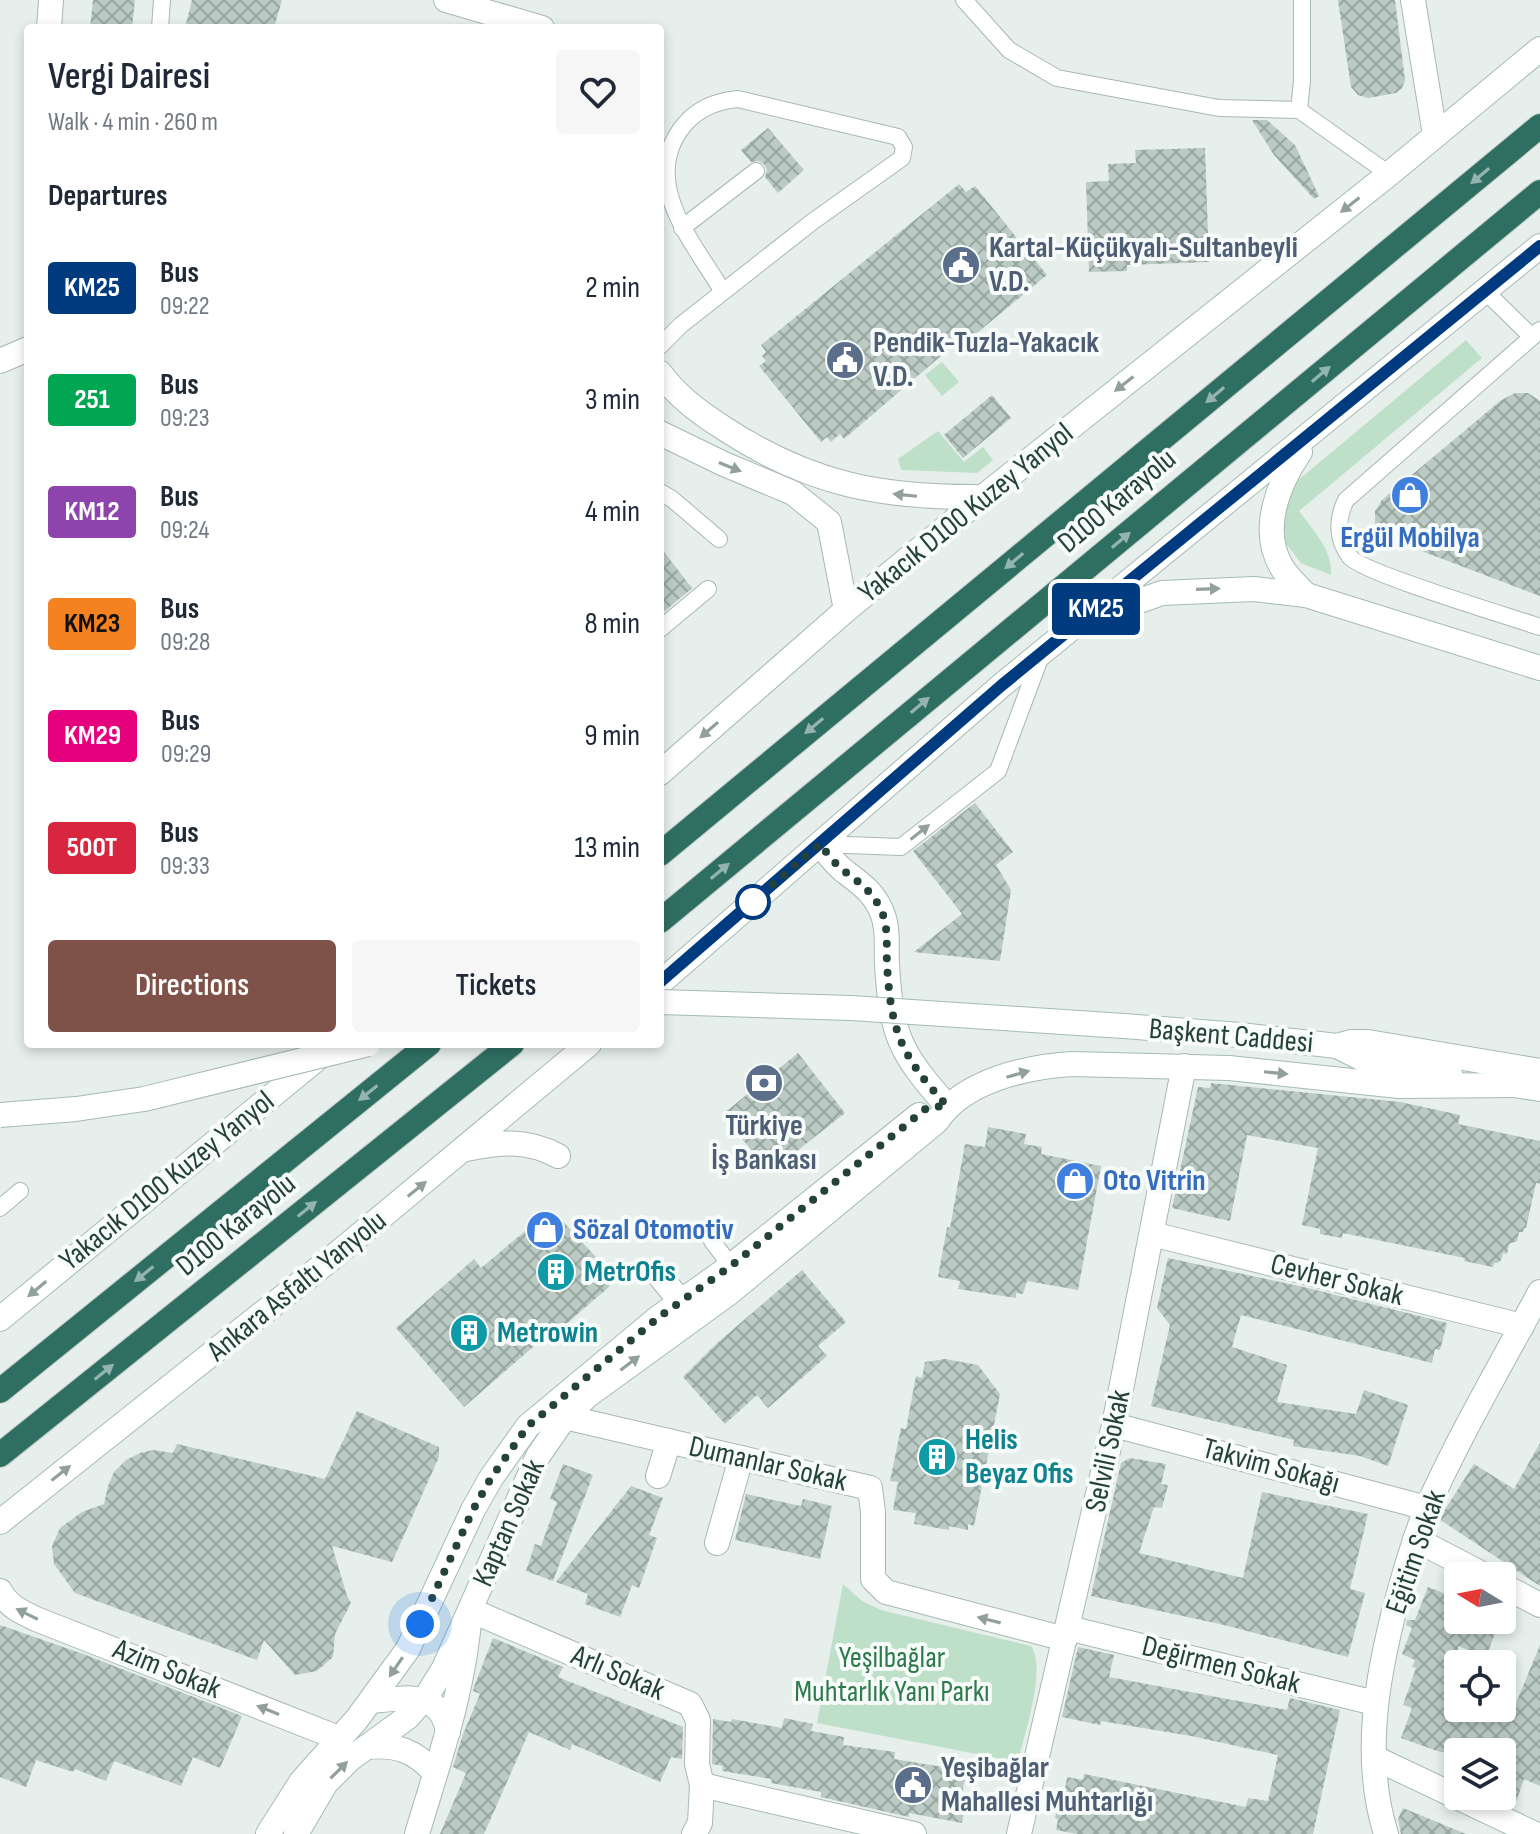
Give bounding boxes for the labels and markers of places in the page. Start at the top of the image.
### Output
place label: Kartal-Küçükyalı-Sultanbeyli V.D. [989,230,1298,300]
public building icon: Kartal-Küçükyalı-Sultanbeyli V.D. [940,244,982,286]
place label: Pendik-Tuzla-Yakacık V.D. [873,325,1099,395]
public building icon: Pendik-Tuzla-Yakacık V.D. [824,339,866,381]
shop icon: Ergül Mobilya [1389,474,1431,516]
place label: Ergül Mobilya [1340,520,1480,556]
unlabelled marker [736,885,770,919]
bank icon: Türkiye İş Bankası [743,1062,785,1104]
place label: Türkiye İş Bankası [711,1108,817,1178]
shop icon: Oto Vitrin [1054,1160,1096,1202]
place label: Oto Vitrin [1103,1163,1206,1199]
shop icon: Sözal Otomotiv [524,1209,566,1251]
place label: Sözal Otomotiv [573,1212,734,1248]
building icon: MetrOfis [535,1251,577,1293]
place label: MetrOfis [584,1254,676,1290]
building icon: Metrowin [448,1312,490,1354]
place label: Metrowin [497,1315,598,1351]
place label: Helis Beyaz Ofis [965,1422,1074,1492]
building icon: Helis Beyaz Ofis [916,1436,958,1478]
place label: Yeşibağlar Mahallesi Muhtarlığı [941,1750,1153,1820]
public building icon: Yeşibağlar Mahallesi Muhtarlığı [892,1764,934,1806]

